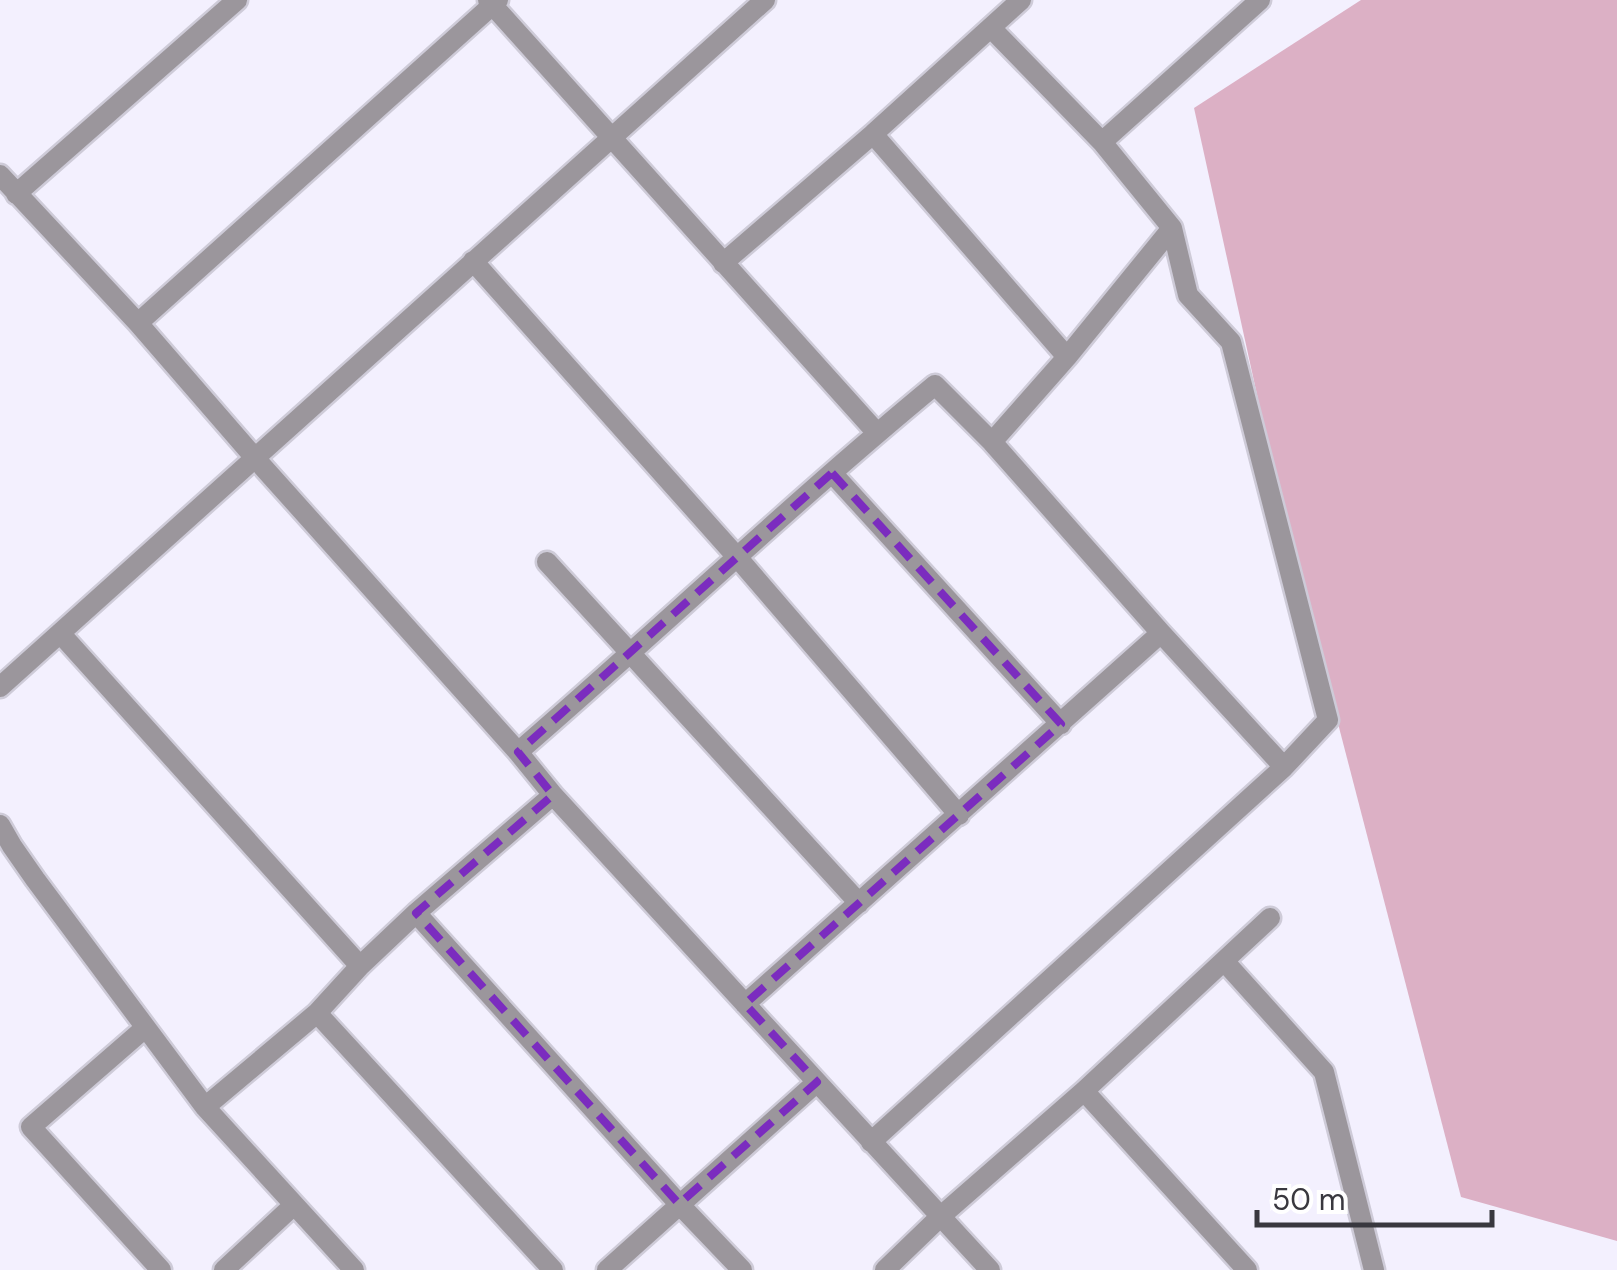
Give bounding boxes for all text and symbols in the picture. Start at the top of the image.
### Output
scale bar [1257,1165,1492,1227]
text: 50 m [1272,1180,1346,1219]

